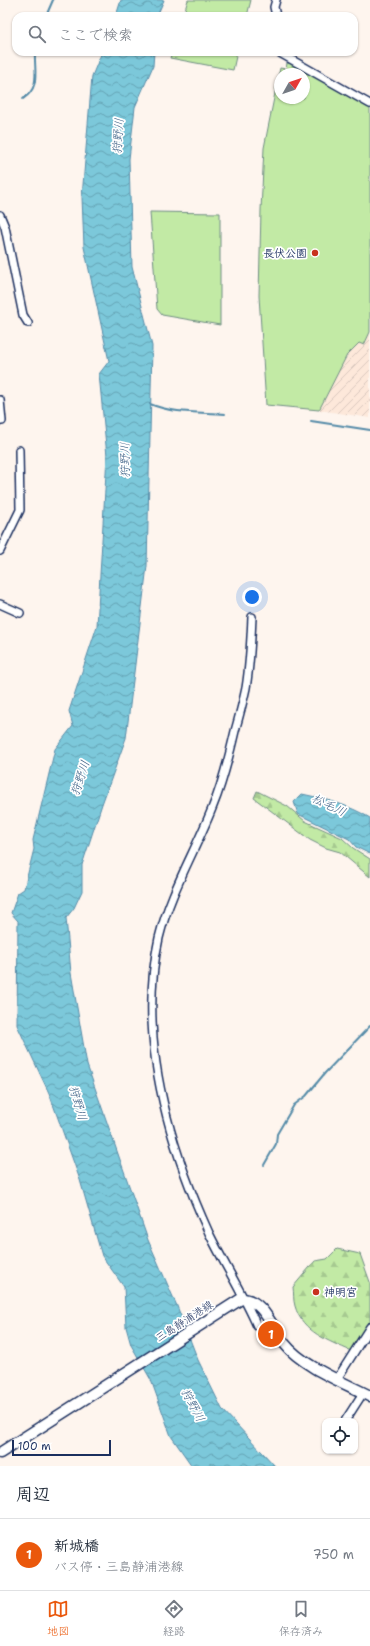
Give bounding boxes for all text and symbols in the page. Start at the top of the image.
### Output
search box [12,12,358,56]
icon: search [26,23,48,45]
text: ここで検索 [58,25,133,45]
north arrow [274,68,310,104]
water label: 狩野川 [109,117,127,155]
place label: 長伏公園 [263,246,307,261]
marker: 長伏公園 [310,248,320,258]
water label: 狩野川 [117,442,133,478]
your location [242,587,262,607]
water label: 狩野川 [67,758,93,798]
water label: 松毛川 [309,790,349,820]
water label: 狩野川 [65,1083,91,1123]
place label: 神明宮 [324,1285,357,1300]
marker: 神明宮 [311,1287,321,1297]
street label: 三島静浦港線 [153,1297,216,1346]
pin: 1 [258,1319,284,1349]
water label: 狩野川 [177,1385,209,1425]
map controls [322,1418,358,1454]
button: locate [322,1418,358,1454]
scale bar [12,1438,111,1457]
text: 100 m [18,1439,51,1454]
text: 周辺 [16,1483,50,1505]
text: 新城橋 [54,1536,99,1556]
text: 1 [26,1546,32,1563]
text: 750 m [313,1546,354,1563]
text: バス停 · 三島静浦港線 [54,1558,184,1575]
tab: 地図 [47,1598,69,1639]
tab: 経路 [163,1598,185,1639]
tab: 保存済み [279,1598,323,1639]

